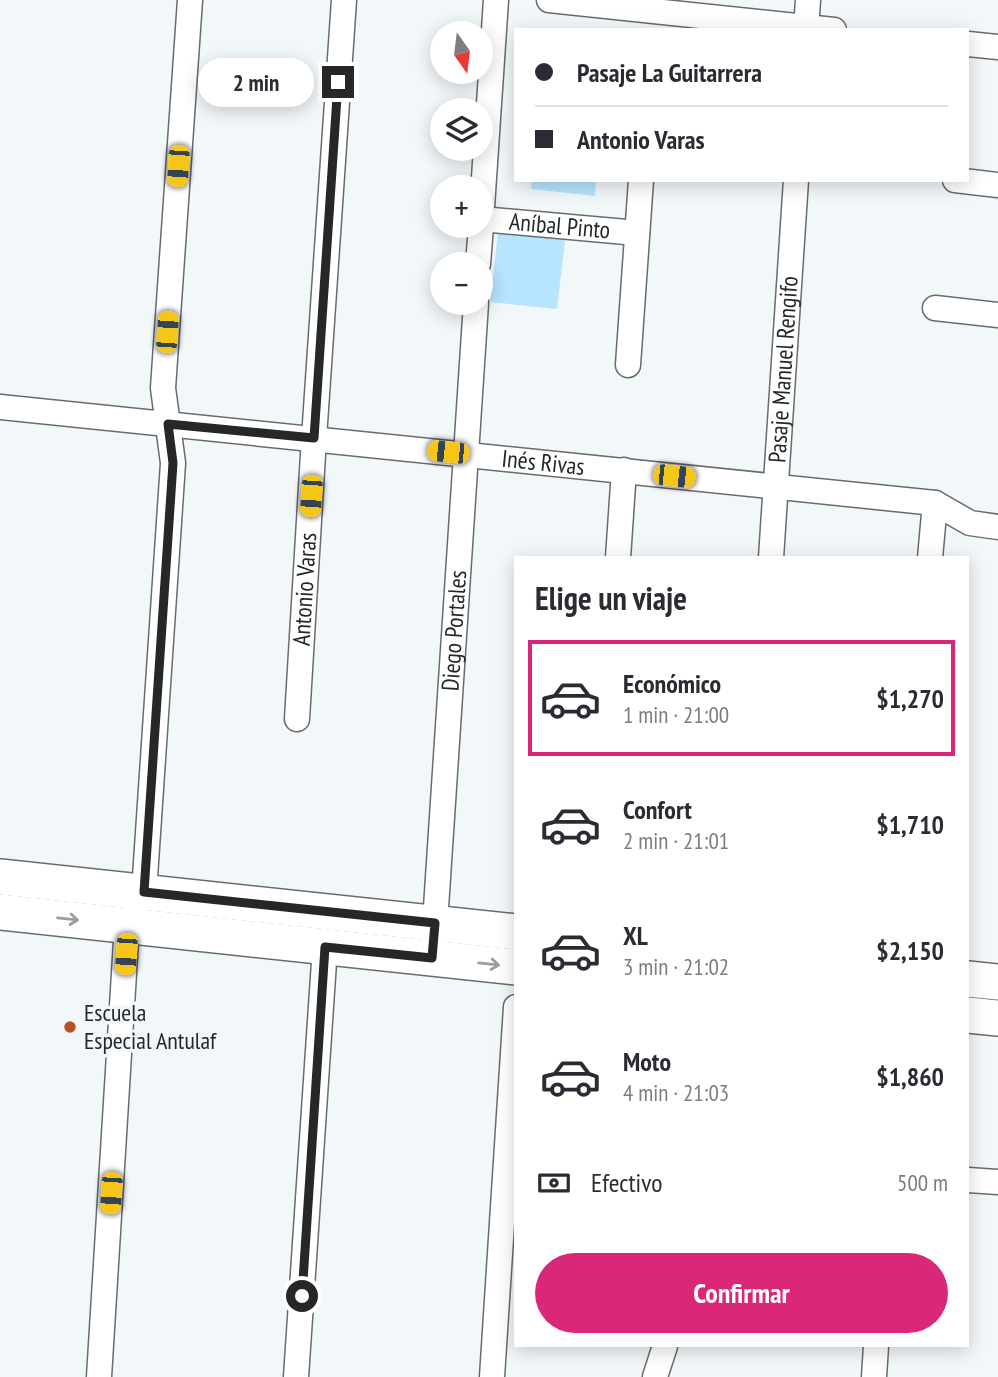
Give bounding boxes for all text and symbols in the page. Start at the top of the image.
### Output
north arrow [430,21,494,84]
map controls [430,21,493,315]
text: Pasaje La Guitarrera [577,56,762,89]
callout: 2 min [198,57,314,106]
route end [322,66,354,98]
text: 2 min [233,68,279,97]
button: layers [430,98,493,161]
text: Antonio Varas [577,123,705,156]
car [167,144,190,188]
button: + [430,175,493,238]
street label: Aníbal Pinto [508,206,612,246]
button: − [430,252,493,315]
street label: Pasaje Manuel Rengifo [761,275,805,464]
car [156,310,179,354]
car [427,439,470,465]
street label: Inés Rivas [500,443,586,482]
car [653,463,696,489]
car [300,474,323,518]
street label: Antonio Varas [285,532,323,647]
street label: Diego Portales [434,569,473,692]
text: Elige un viaje [535,577,687,619]
icon: car [539,667,602,730]
text: Económico [623,667,721,700]
text: $1,270 [876,682,944,715]
text: 1 min · 21:00 [623,700,729,729]
icon: car [539,793,602,856]
text: Confort [623,793,692,826]
text: $1,710 [876,808,944,841]
text: 2 min · 21:01 [623,826,729,855]
one-way arrow [56,913,79,926]
icon: car [539,919,602,982]
text: XL [623,919,648,952]
car [115,932,138,976]
text: $2,150 [876,934,944,967]
text: 3 min · 21:02 [623,952,729,981]
one-way arrow [477,958,500,971]
place label: Escuela Especial Antulaf [84,997,217,1056]
marker: Escuela Especial Antulaf [62,1019,78,1035]
icon: car [539,1045,602,1108]
text: Moto [623,1045,671,1078]
text: $1,860 [876,1060,944,1093]
text: 4 min · 21:03 [623,1078,729,1107]
icon: cash [535,1164,573,1202]
text: Efectivo [591,1166,663,1199]
text: 500 m [897,1168,948,1197]
car [100,1171,123,1215]
button: Confirmar [535,1253,948,1333]
route start [286,1280,318,1312]

